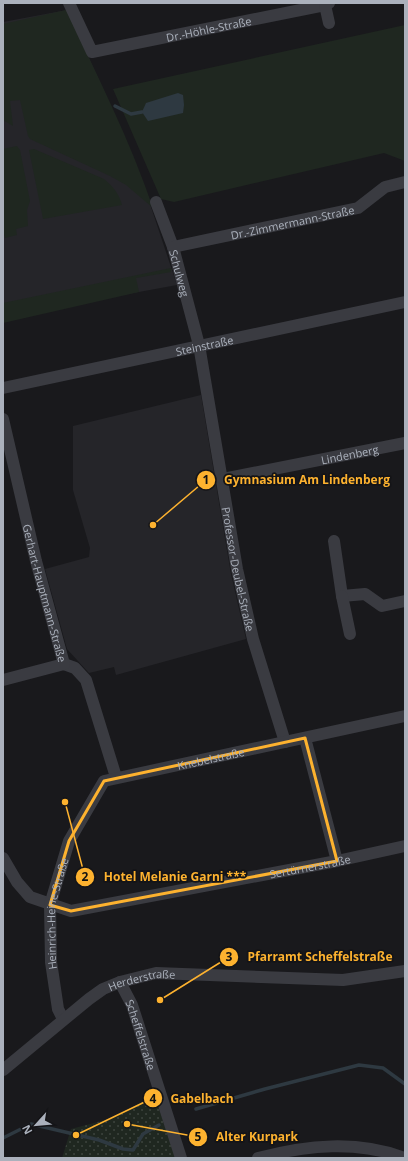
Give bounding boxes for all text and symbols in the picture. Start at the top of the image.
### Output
street label: Dr.-Höhle-Straße [165,13,252,44]
street label: Dr.-Zimmermann-Straße [229,201,356,242]
street label: Schulweg [166,248,193,298]
street label: Steinstraße [174,331,235,358]
street label: Lindenberg [319,441,380,467]
callout: Gymnasium Am Lindenberg [196,468,398,492]
text: 1 [203,471,209,488]
text: Gymnasium Am Lindenberg [224,471,390,488]
street label: Professor-Deubel-Straße [219,506,258,633]
street label: Gerhart-Hauptmann-Straße [20,522,71,664]
street label: Knebelstraße [176,743,246,773]
street label: Sertürnerstraße [268,851,352,881]
street label: Heinrich-Heine-Straße [43,856,71,971]
callout: Hotel Melanie Garni *** [75,865,254,889]
text: 2 [82,868,89,885]
text: Hotel Melanie Garni *** [104,868,247,885]
callout: Pfarramt Scheffelstraße [219,945,400,969]
text: 3 [226,948,233,965]
text: Pfarramt Scheffelstraße [248,948,392,965]
street label: Herderstraße [105,966,176,994]
street label: Scheffelstraße [123,996,160,1072]
callout: Gabelbach [143,1086,242,1110]
text: 4 [150,1090,157,1107]
text: Gabelbach [170,1090,234,1107]
north arrow [16,1105,56,1145]
text: N [18,1122,35,1137]
callout: Alter Kurpark [188,1125,306,1149]
text: 5 [195,1128,202,1145]
text: Alter Kurpark [216,1128,298,1145]

